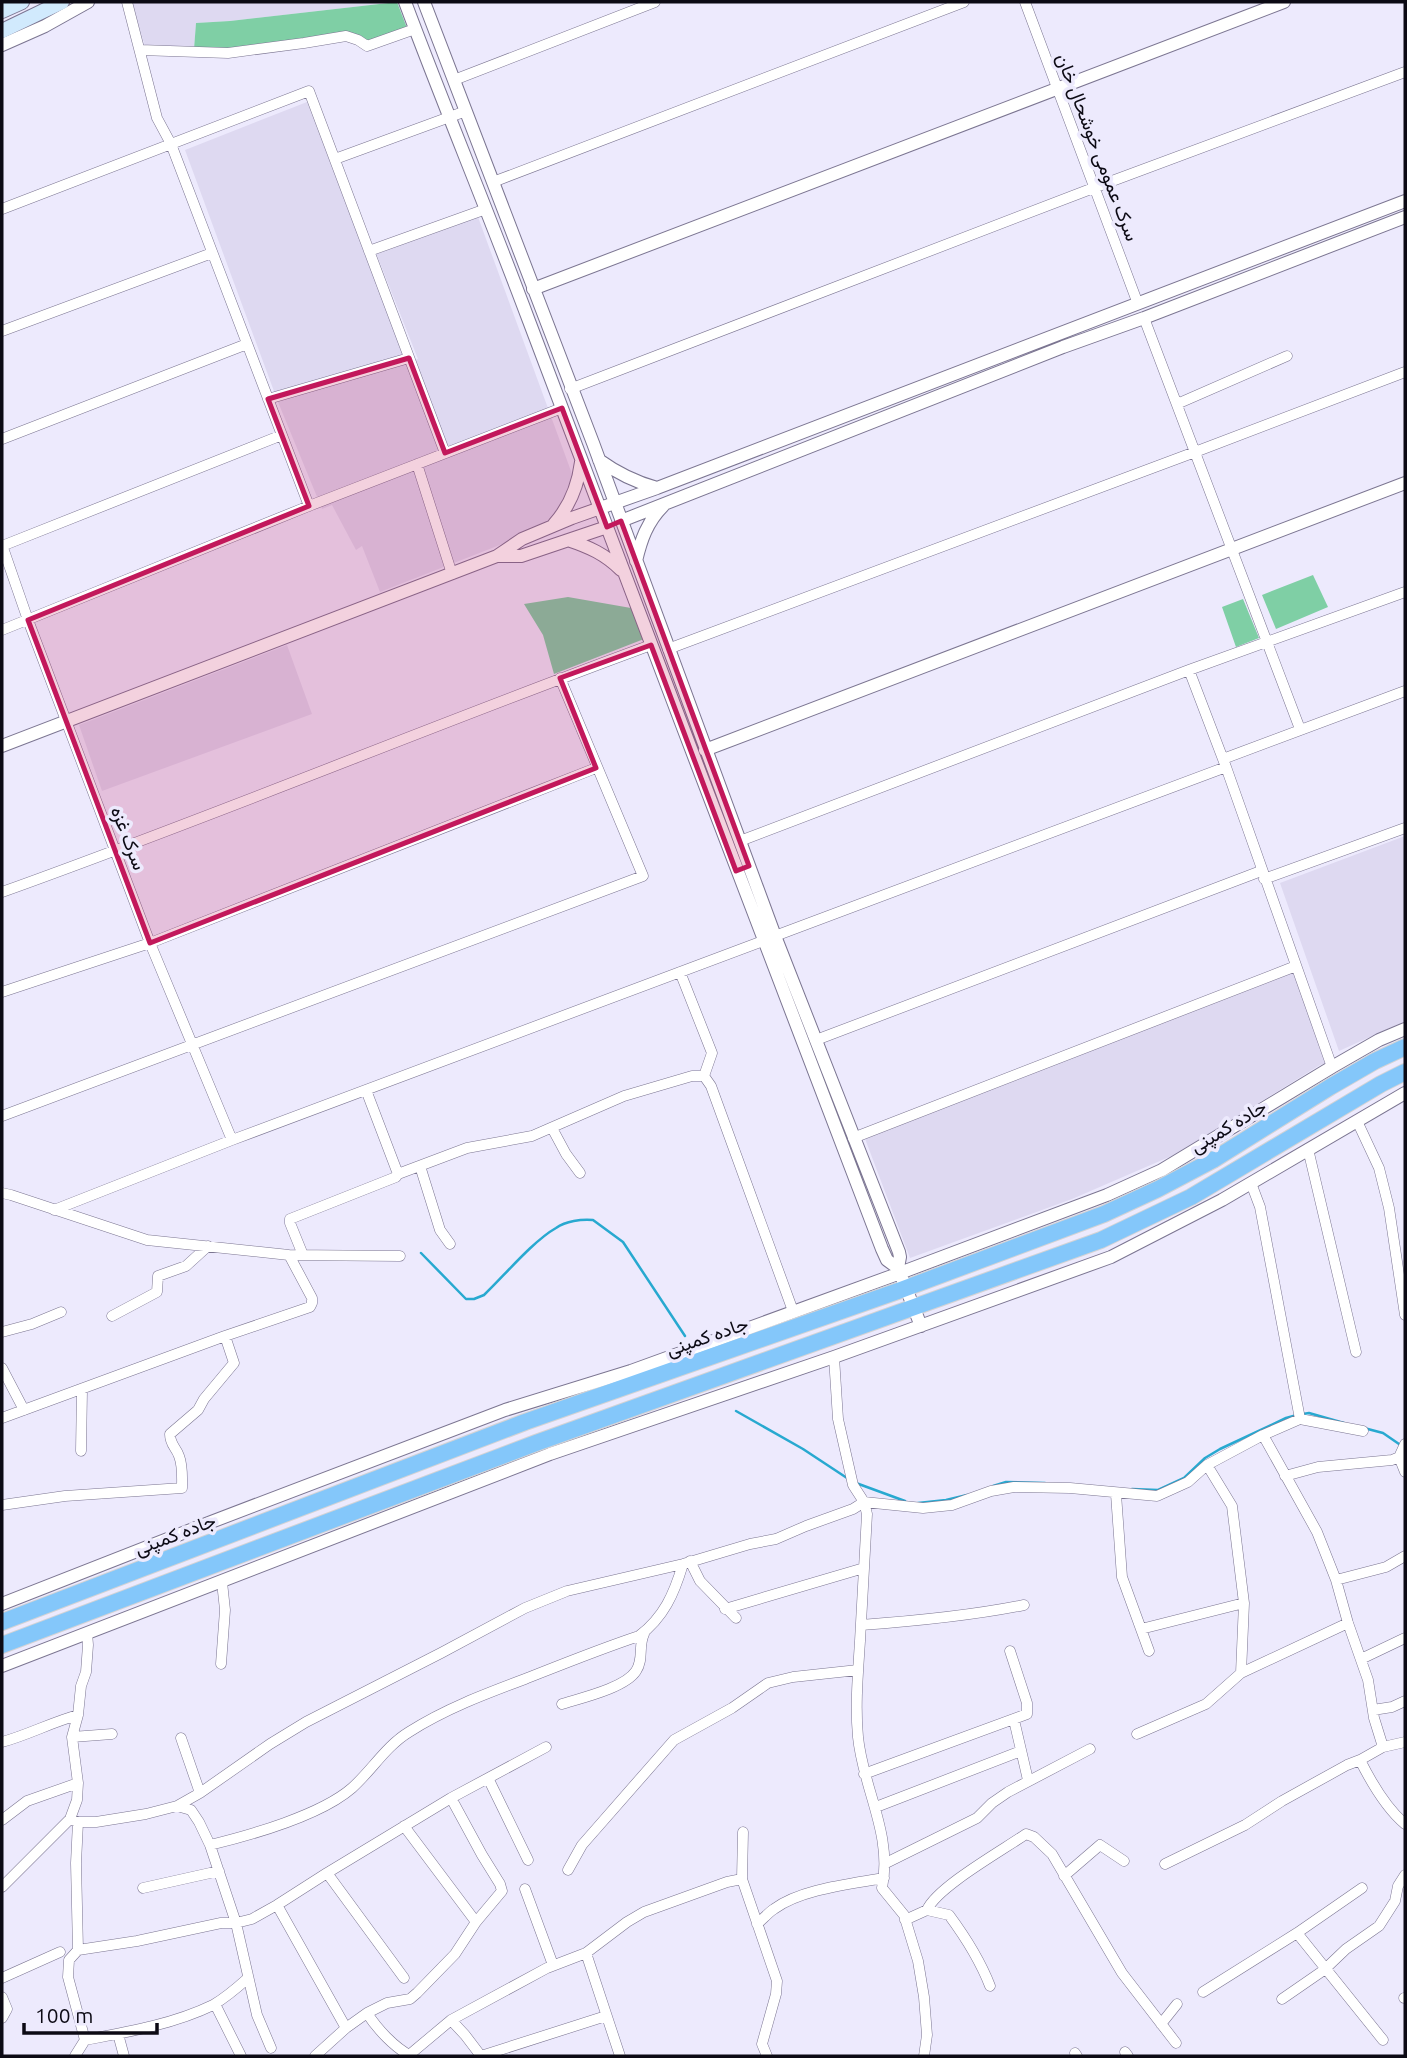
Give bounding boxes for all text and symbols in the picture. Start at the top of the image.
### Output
street label: سرک عمومی خوشحال خان [1051,50,1144,244]
street label: سرک غزه [106,803,151,873]
street label: جاده کمپنی [1186,1095,1272,1160]
street label: جاده کمپنی [663,1312,752,1363]
street label: جاده کمپنی [131,1509,220,1562]
scale bar [24,1992,158,2036]
text: 100 m [35,2003,93,2027]

